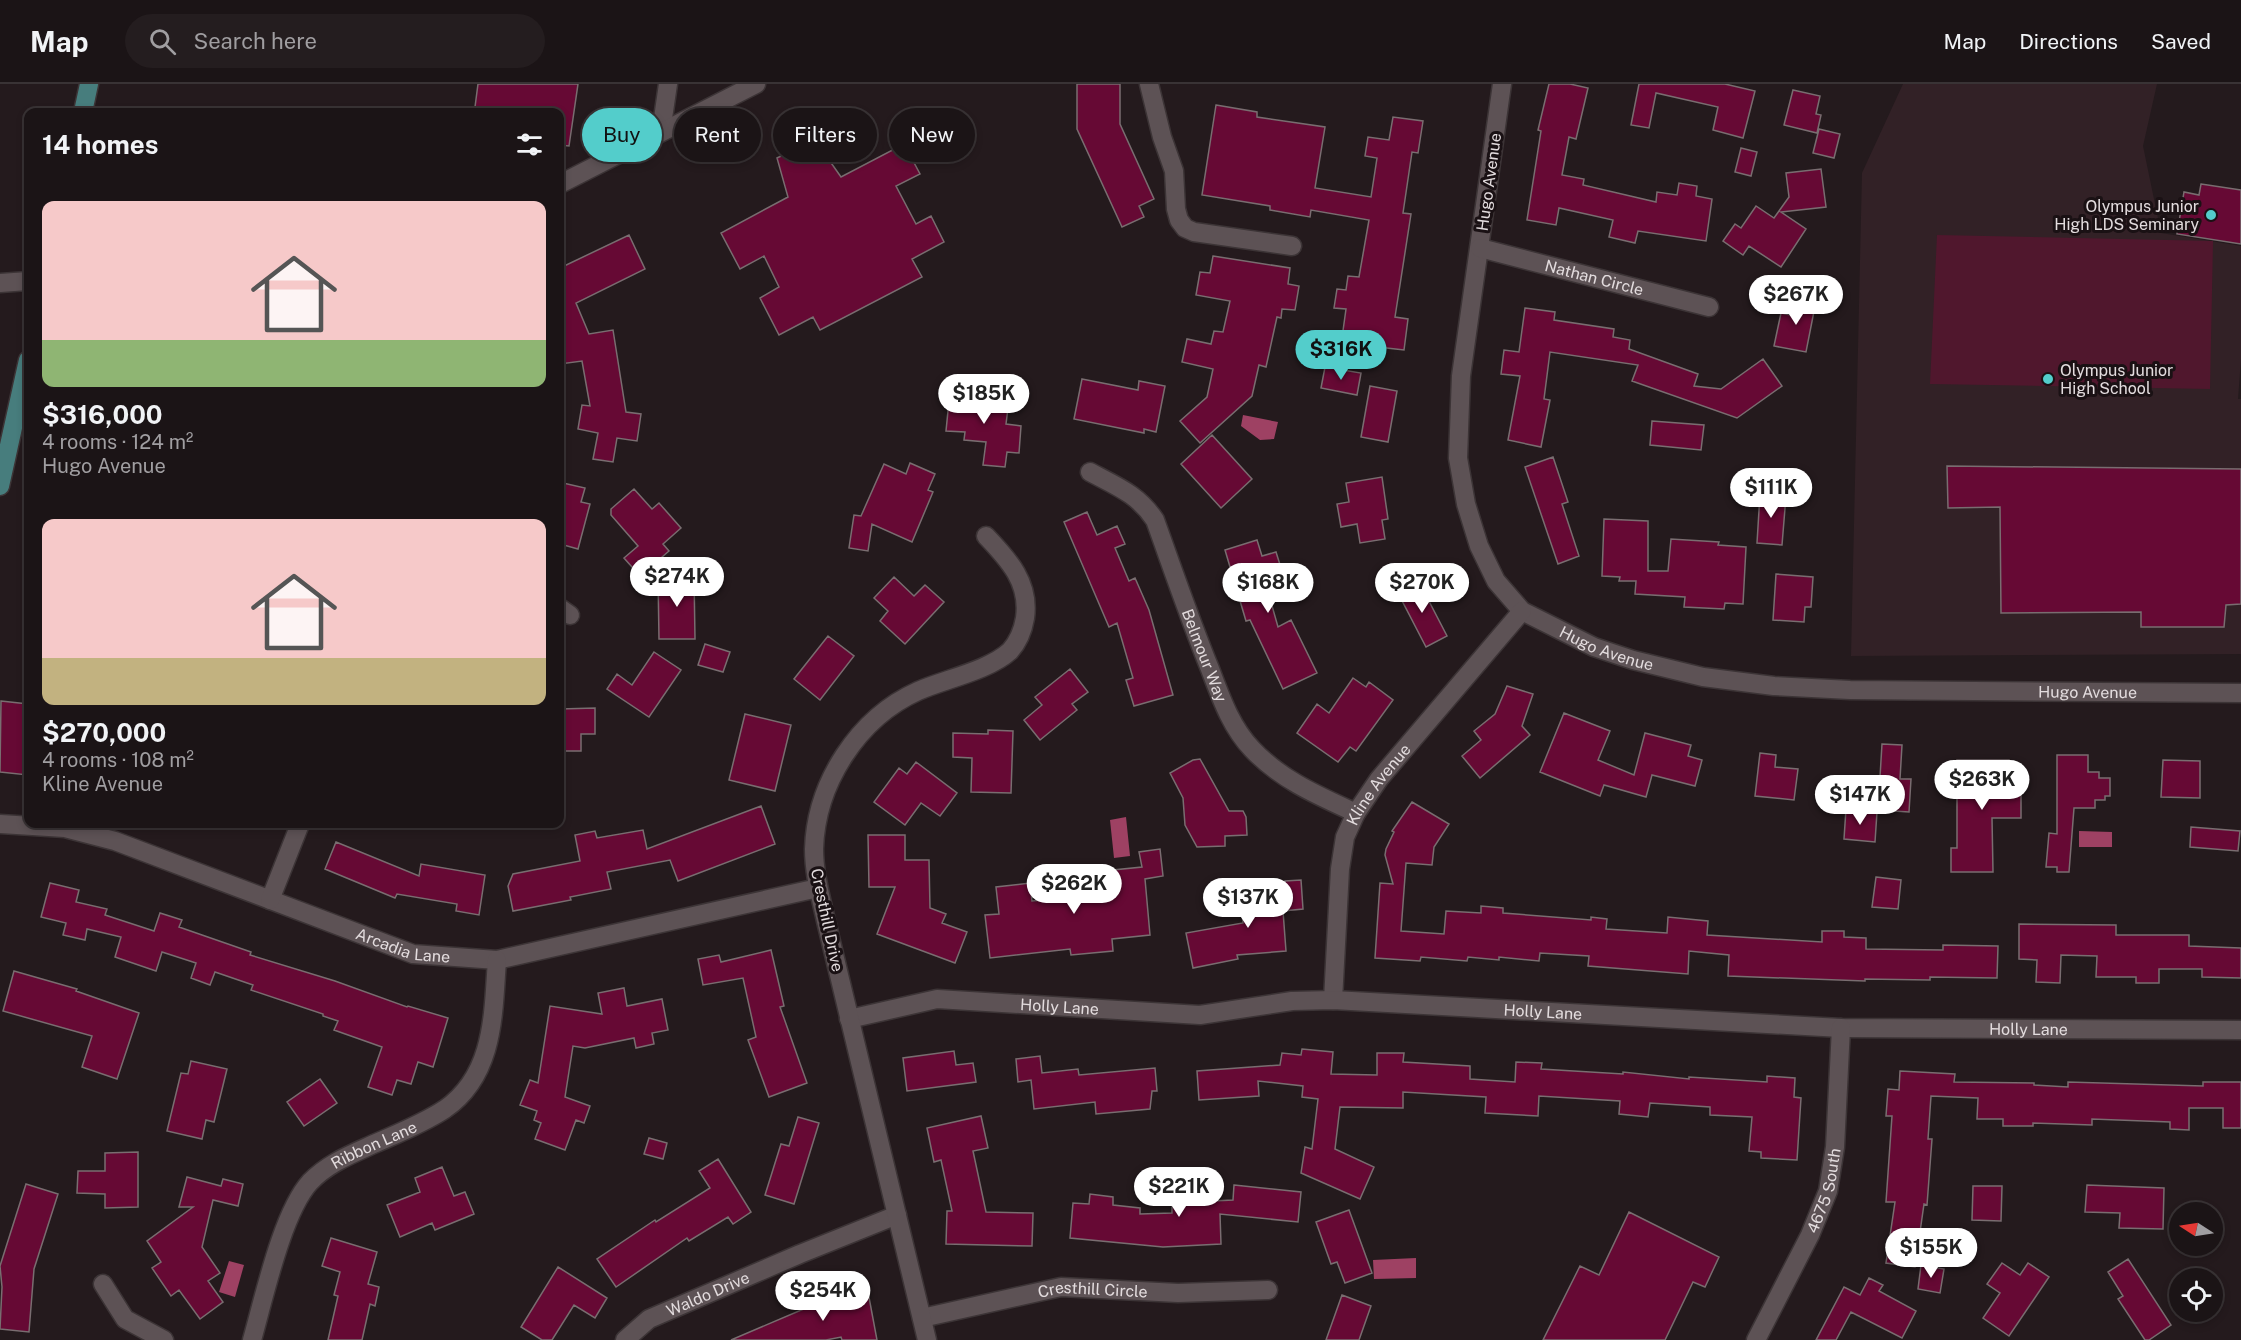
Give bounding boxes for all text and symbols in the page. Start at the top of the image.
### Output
search box [125,14,545,68]
text: Map [30,25,89,58]
icon: search [146,25,179,58]
text: Search here [194,28,317,54]
text: Map [1944,29,1986,54]
text: Directions [2019,29,2118,54]
text: Saved [2151,29,2211,54]
chip: Buy [582,108,662,162]
chip: Rent [674,108,761,162]
chip: Filters [773,108,877,162]
chip: New [889,108,975,162]
icon: filters [513,128,546,161]
text: 14 homes [42,129,158,160]
street label: Hugo Avenue [1473,132,1505,232]
place label: Olympus Junior High LDS Seminary [2054,197,2199,234]
marker: Olympus Junior High LDS Seminary [2204,208,2218,222]
icon: home [240,240,348,348]
street label: Nathan Circle [1543,256,1646,299]
pin: $267K [1754,275,1838,326]
text: $267K [1763,282,1829,306]
pin: $316K [1299,330,1383,381]
text: $316K [1309,337,1373,361]
place label: Olympus Junior High School [2060,361,2173,398]
marker: Olympus Junior High School [2041,372,2055,386]
pin: $185K [942,374,1026,425]
text: $185K [952,381,1016,405]
text: $316,000 [42,399,163,430]
text: 4 rooms · 124 m² [42,430,193,454]
text: Hugo Avenue [42,454,166,478]
pin: $111K [1729,468,1813,519]
text: $111K [1744,475,1798,499]
pin: $274K [635,557,719,608]
icon: home [240,558,348,666]
pin: $168K [1226,563,1310,614]
pin: $270K [1380,563,1464,614]
text: $274K [644,564,710,588]
text: $168K [1236,570,1300,594]
text: $270K [1389,570,1455,594]
street label: Belmour Way [1178,606,1231,705]
street label: Hugo Avenue [1556,622,1655,674]
street label: Hugo Avenue [2038,682,2137,702]
text: $270,000 [42,717,166,748]
street label: Kline Avenue [1342,740,1414,828]
text: 4 rooms · 108 m² [42,748,194,772]
pin: $263K [1940,760,2024,811]
text: $263K [1948,767,2016,791]
text: Kline Avenue [42,772,163,796]
pin: $147K [1818,775,1902,826]
text: $147K [1829,782,1891,806]
pin: $262K [1032,864,1116,915]
street label: Cresthill Drive [807,867,847,973]
text: $262K [1041,871,1107,895]
pin: $137K [1206,878,1290,929]
text: $137K [1217,885,1279,909]
street label: Arcadia Lane [353,924,451,966]
street label: Holly Lane [1020,995,1099,1018]
street label: Holly Lane [1503,1000,1583,1023]
street label: Holly Lane [1989,1019,2068,1039]
street label: Ribbon Lane [327,1117,420,1173]
street label: 4675 South [1802,1147,1844,1236]
pin: $221K [1137,1167,1221,1218]
text: $221K [1148,1174,1210,1198]
north arrow [2169,1202,2223,1256]
map controls [2169,1202,2223,1322]
pin: $155K [1889,1228,1973,1279]
text: $155K [1899,1235,1963,1259]
street label: Waldo Drive [663,1267,752,1320]
button: locate [2169,1268,2223,1322]
pin: $254K [781,1271,865,1322]
street label: Cresthill Circle [1036,1277,1148,1301]
text: $254K [789,1278,857,1302]

